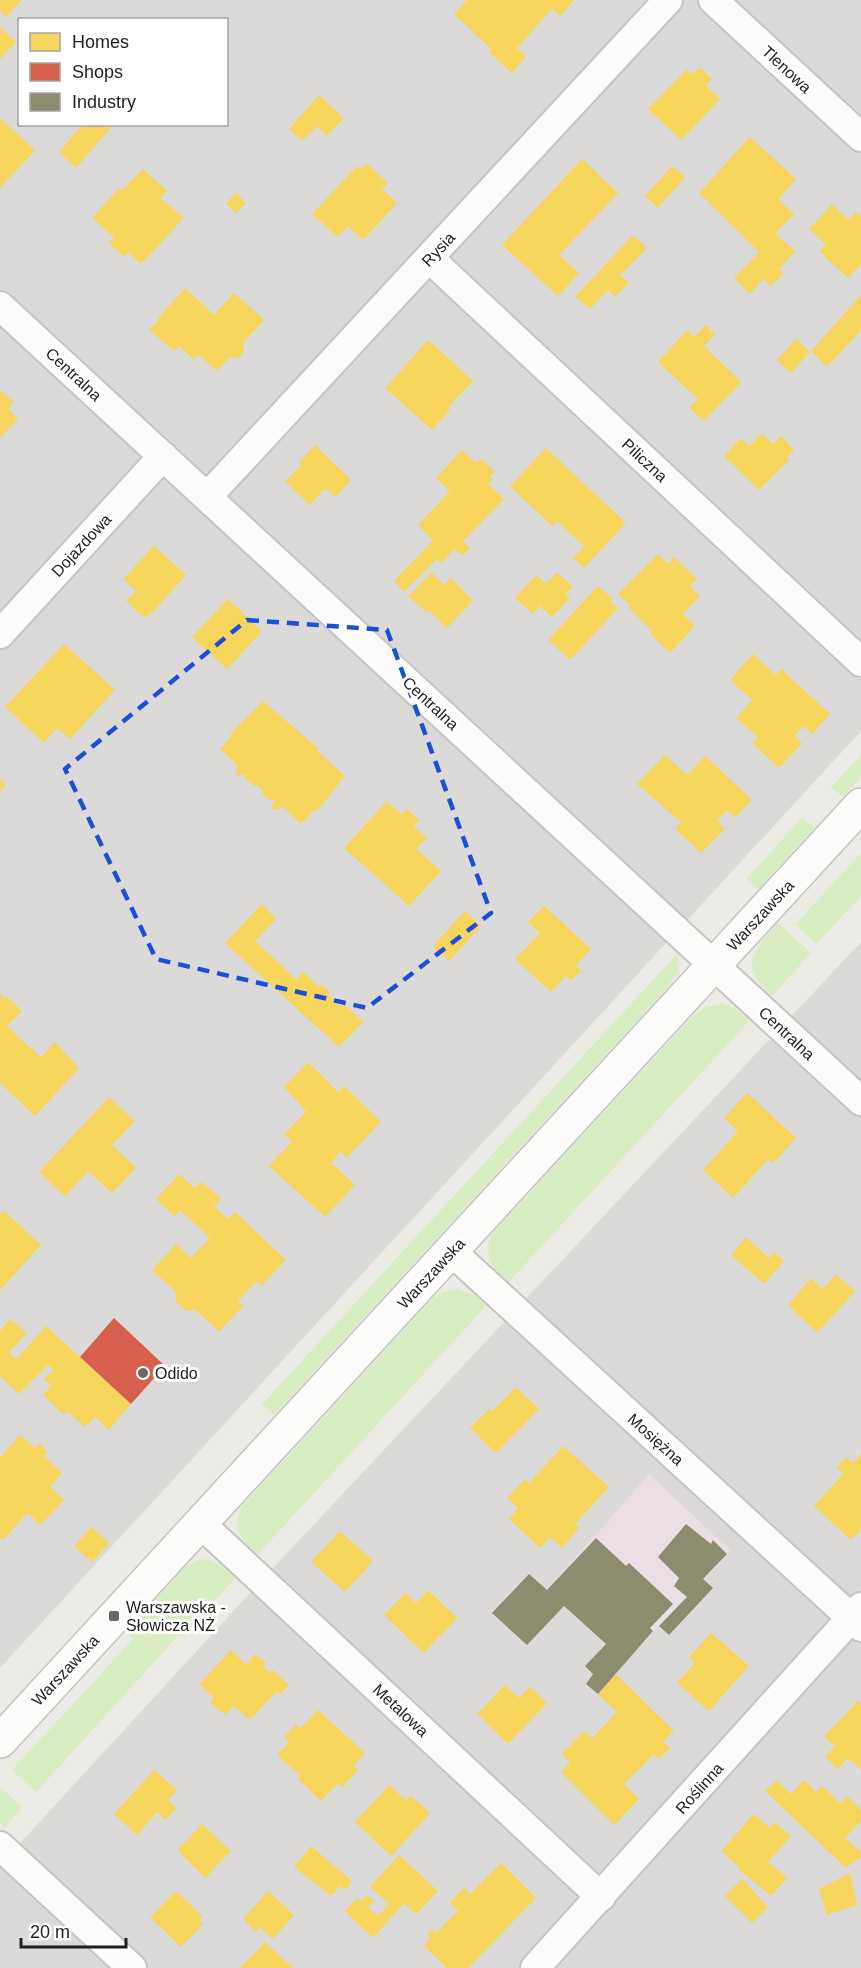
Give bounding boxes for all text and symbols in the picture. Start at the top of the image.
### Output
legend [18,18,228,126]
text: Homes [72,32,129,52]
street label: Tlenowa [759,43,815,96]
text: Shops [72,62,123,82]
text: Industry [72,92,136,112]
street label: Rysia [419,229,458,270]
street label: Centralna [42,344,105,404]
street label: Piliczna [619,435,671,485]
street label: Dojazdowa [48,511,115,580]
street label: Centralna [399,673,462,733]
street label: Warszawska [723,877,797,954]
street label: Centralna [755,1003,818,1063]
street label: Warszawska [394,1235,468,1312]
place label: Odido [155,1365,198,1382]
marker: Odido [136,1366,150,1380]
street label: Mosiężna [625,1410,687,1469]
place label: Warszawska - Słowicza NŻ [126,1599,226,1634]
marker: Warszawska - Słowicza NŻ [107,1609,121,1623]
street label: Warszawska [28,1632,102,1709]
street label: Metalowa [370,1681,432,1740]
street label: Roślinna [672,1759,727,1817]
scale bar [21,1911,126,1949]
text: 20 m [30,1922,70,1942]

